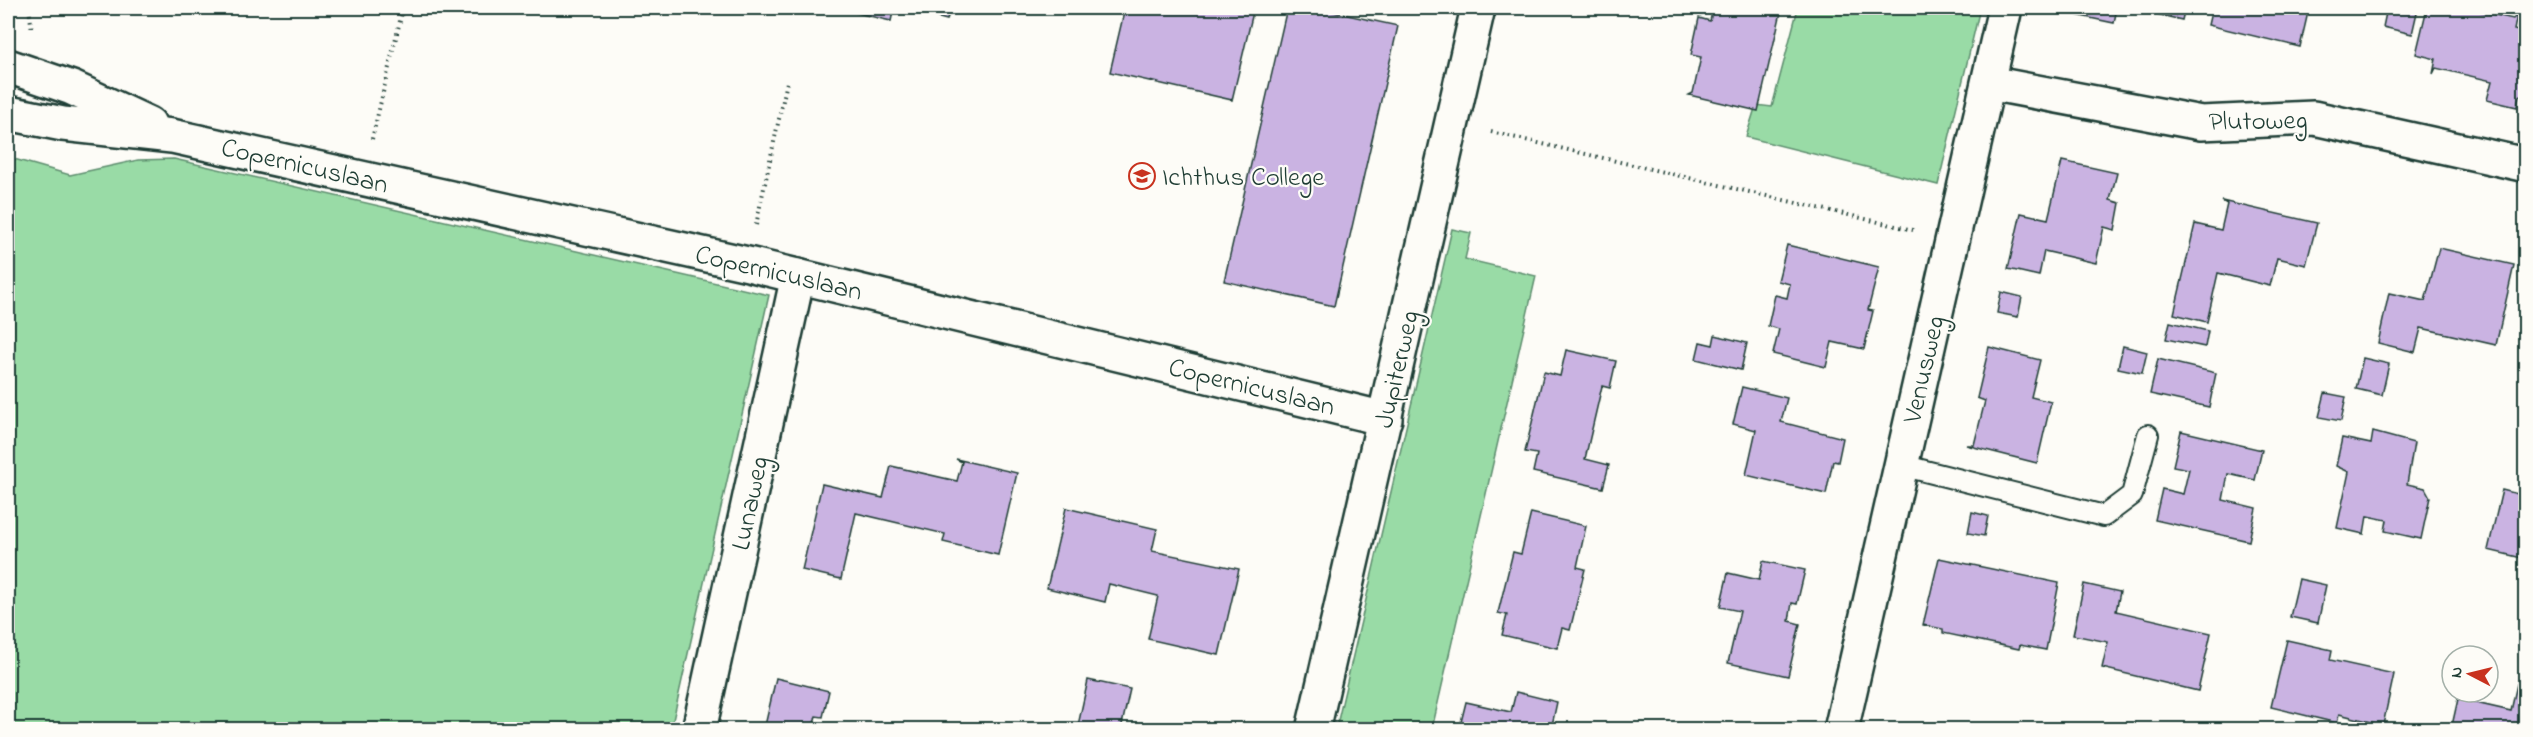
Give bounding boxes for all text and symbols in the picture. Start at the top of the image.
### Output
street label: Plutoweg [2208,102,2308,143]
street label: Copernicuslaan [217,129,392,206]
place label: Ichthus College [1162,159,1325,198]
school or university icon: Ichthus College [1127,161,1157,191]
street label: Copernicuslaan [691,236,866,313]
street label: Jupiterweg [1366,307,1431,432]
street label: Venusweg [1894,312,1957,428]
street label: Copernicuslaan [1164,349,1339,428]
street label: Lunaweg [722,453,780,554]
north arrow [2440,644,2500,704]
text: N [2445,665,2470,679]

